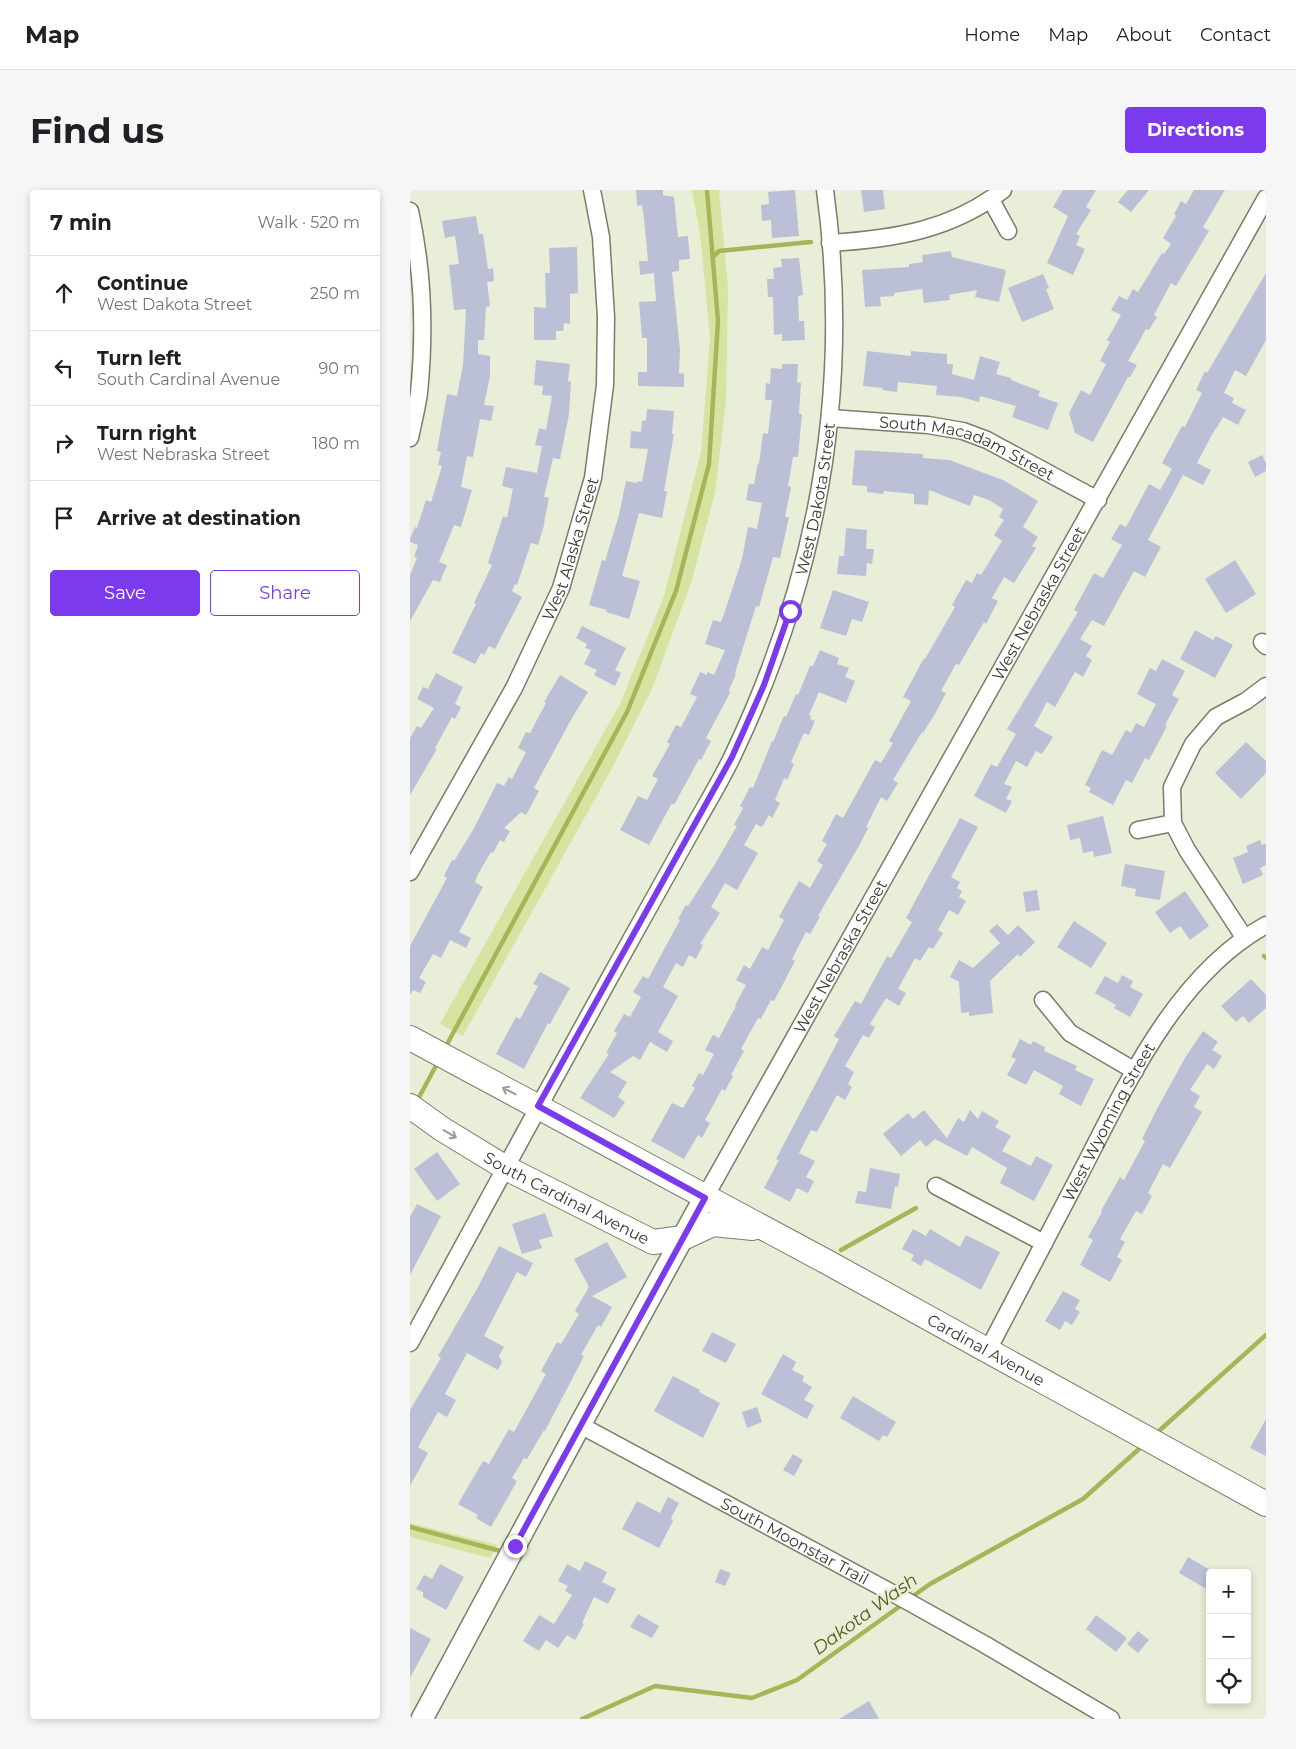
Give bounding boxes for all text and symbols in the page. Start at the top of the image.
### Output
text: Map [25,20,79,49]
text: Home [964,24,1020,46]
text: Map [1048,24,1088,46]
text: About [1116,24,1172,46]
text: Contact [1200,24,1271,46]
button: Directions [1125,107,1266,153]
text: Find us [30,109,164,152]
text: 7 min [50,210,112,235]
text: Walk · 520 m [258,213,360,232]
text: Continue [97,272,188,295]
icon: ahead [50,279,78,307]
text: 250 m [310,284,360,303]
text: West Dakota Street [97,295,252,314]
text: Turn left [97,347,182,370]
icon: left [50,354,78,382]
text: 90 m [318,359,360,378]
text: South Cardinal Avenue [97,370,280,389]
street label: South Macadam Street [879,412,1058,484]
street label: West Dakota Street [791,421,839,577]
text: Turn right [97,422,197,445]
icon: right [50,429,78,457]
text: 180 m [312,434,360,453]
text: West Nebraska Street [97,445,270,464]
street label: West Alaska Street [538,474,602,623]
icon: arrive [50,504,78,532]
text: Arrive at destination [97,507,301,530]
street label: West Nebraska Street [988,523,1089,683]
button: Save [50,570,200,616]
button: Share [210,570,360,616]
route start [779,600,802,623]
street label: West Nebraska Street [789,876,891,1036]
street label: West Wyoming Street [1058,1039,1159,1204]
one-way arrow [501,1086,516,1096]
one-way arrow [442,1129,456,1139]
street label: South Cardinal Avenue [480,1147,653,1248]
street label: Cardinal Avenue [924,1310,1048,1390]
street label: South Moonstar Trail [718,1493,872,1588]
route end [504,1535,527,1558]
water label: Dakota Wash [808,1569,922,1659]
map controls [1206,1569,1251,1704]
button: + [1206,1569,1251,1614]
button: − [1206,1614,1251,1659]
button: locate [1206,1659,1251,1704]

